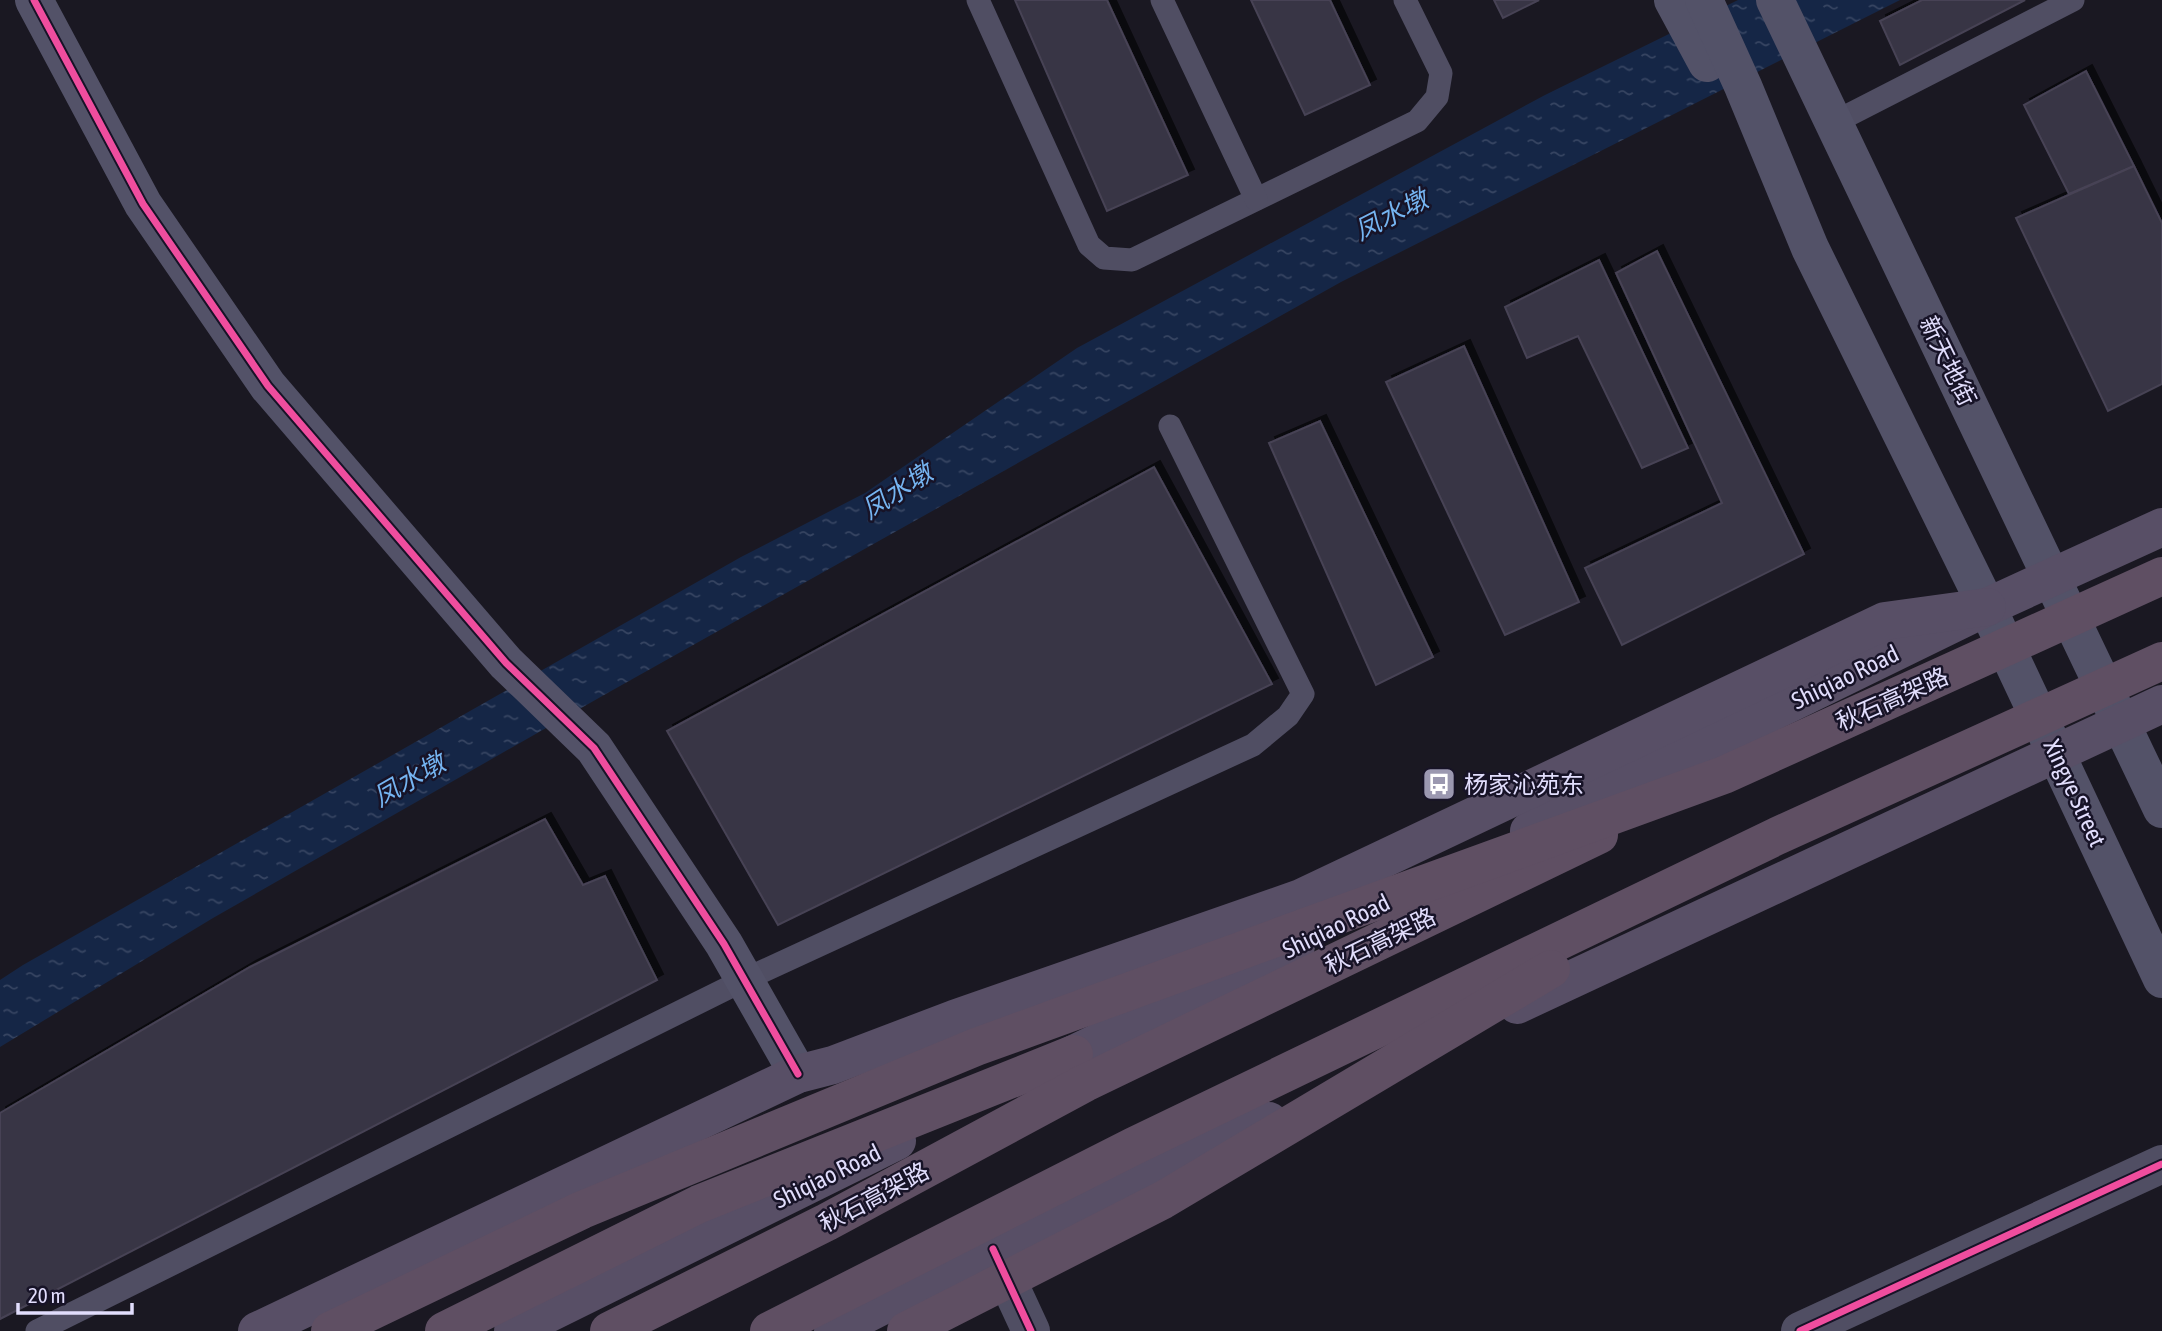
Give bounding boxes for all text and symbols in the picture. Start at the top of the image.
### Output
water label: 凤水墩 [1349,183,1435,246]
street label: 新天地街 [1915,312,1981,410]
water label: 凤水墩 [856,456,940,525]
street label: Shiqiao Road [1787,640,1903,714]
street label: 秋石高架路 [1832,662,1952,736]
street label: Xingye Street [2039,735,2112,851]
water label: 凤水墩 [368,746,453,812]
bus stop icon: 杨家沁苑东 [1420,765,1458,803]
place label: 杨家沁苑东 [1464,771,1584,798]
street label: Shiqiao Road [1278,889,1394,963]
street label: 秋石高架路 [1320,903,1440,979]
street label: Shiqiao Road [769,1139,885,1213]
street label: 秋石高架路 [815,1157,933,1237]
scale bar [18,1272,131,1316]
text: 20 m [28,1283,66,1307]

